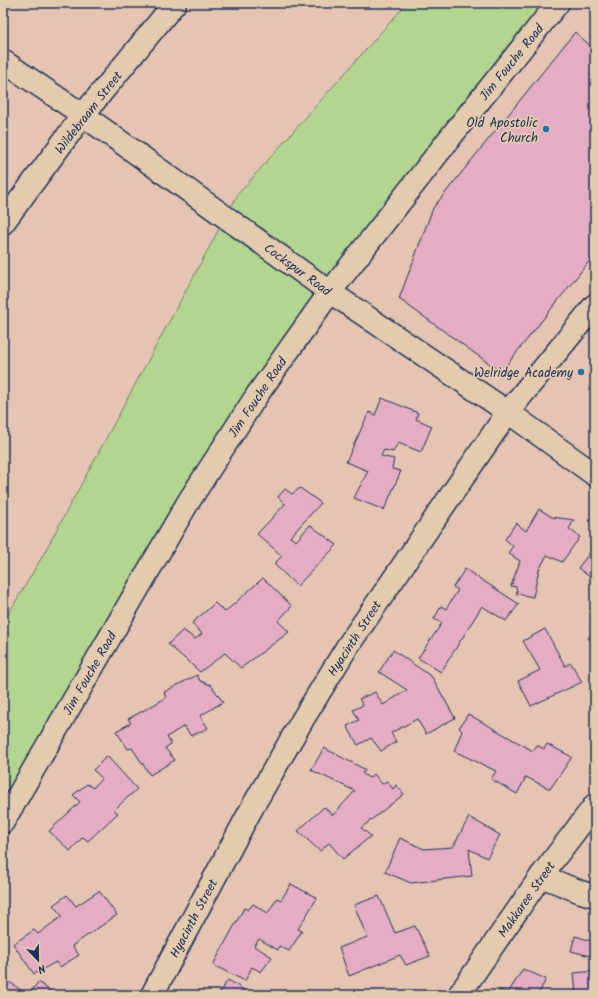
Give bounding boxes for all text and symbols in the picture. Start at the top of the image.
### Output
street label: Jim Fouche Road [475,20,550,106]
street label: Wildebraam Street [50,66,129,159]
place label: Old Apostolic Church [467,113,538,149]
marker: Old Apostolic Church [541,124,551,134]
street label: Cockspur Road [259,238,336,302]
street label: Jim Fouche Road [223,353,293,442]
place label: Welridge Academy [474,363,574,384]
marker: Welridge Academy [576,367,586,377]
street label: Hyacinth Street [323,596,388,681]
street label: Jim Fouche Road [58,628,123,720]
street label: Makkaree Street [493,857,562,942]
street label: Hyacinth Street [165,875,224,962]
north arrow [18,940,58,980]
text: N [35,959,48,978]

